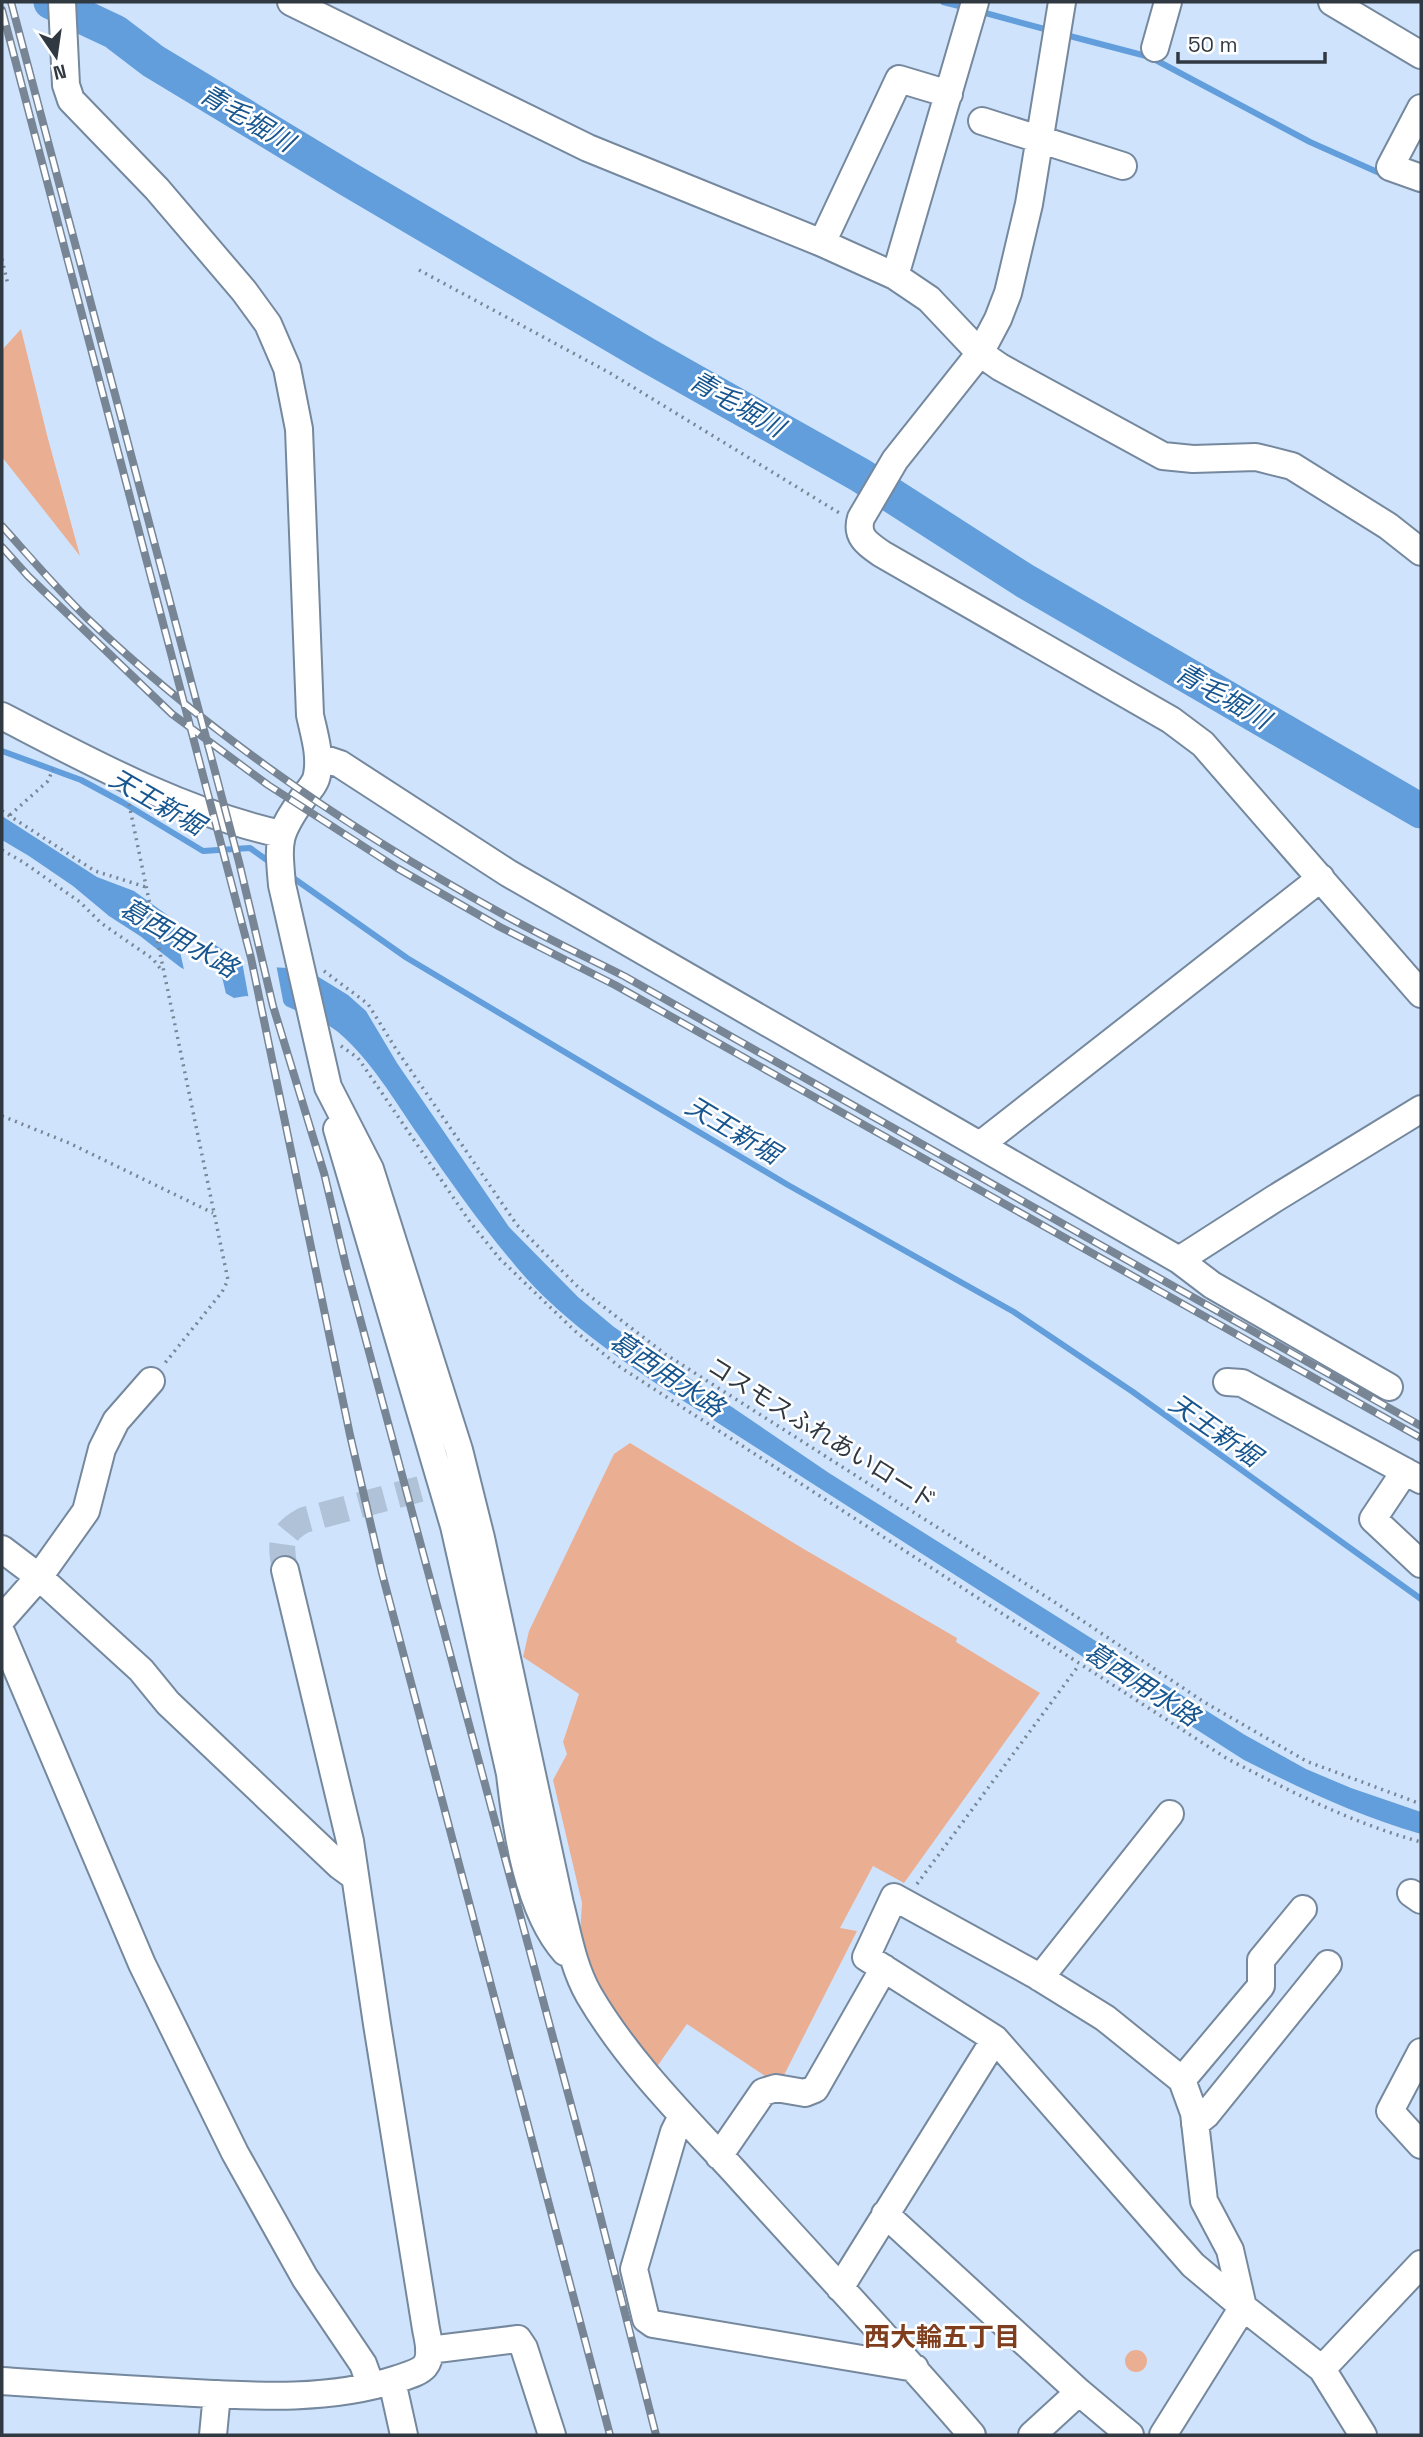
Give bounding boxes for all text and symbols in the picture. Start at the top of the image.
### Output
north arrow [21,21,91,91]
scale bar [1178,21,1325,65]
text: 50 m [1188,31,1238,58]
text: N [51,58,69,86]
water label: 青毛堀川 [194,77,303,161]
water label: 青毛堀川 [683,363,793,446]
water label: 青毛堀川 [1169,655,1279,738]
water label: 天王新堀 [103,761,214,845]
water label: 葛西用水路 [114,891,246,986]
water label: 天王新堀 [680,1089,790,1173]
water label: 葛西用水路 [604,1324,732,1426]
street label: コスモスふれあいロード [702,1350,942,1516]
water label: 天王新堀 [1163,1386,1271,1476]
water label: 葛西用水路 [1078,1634,1207,1735]
district label: 西大輪五丁目 [864,2320,1020,2354]

